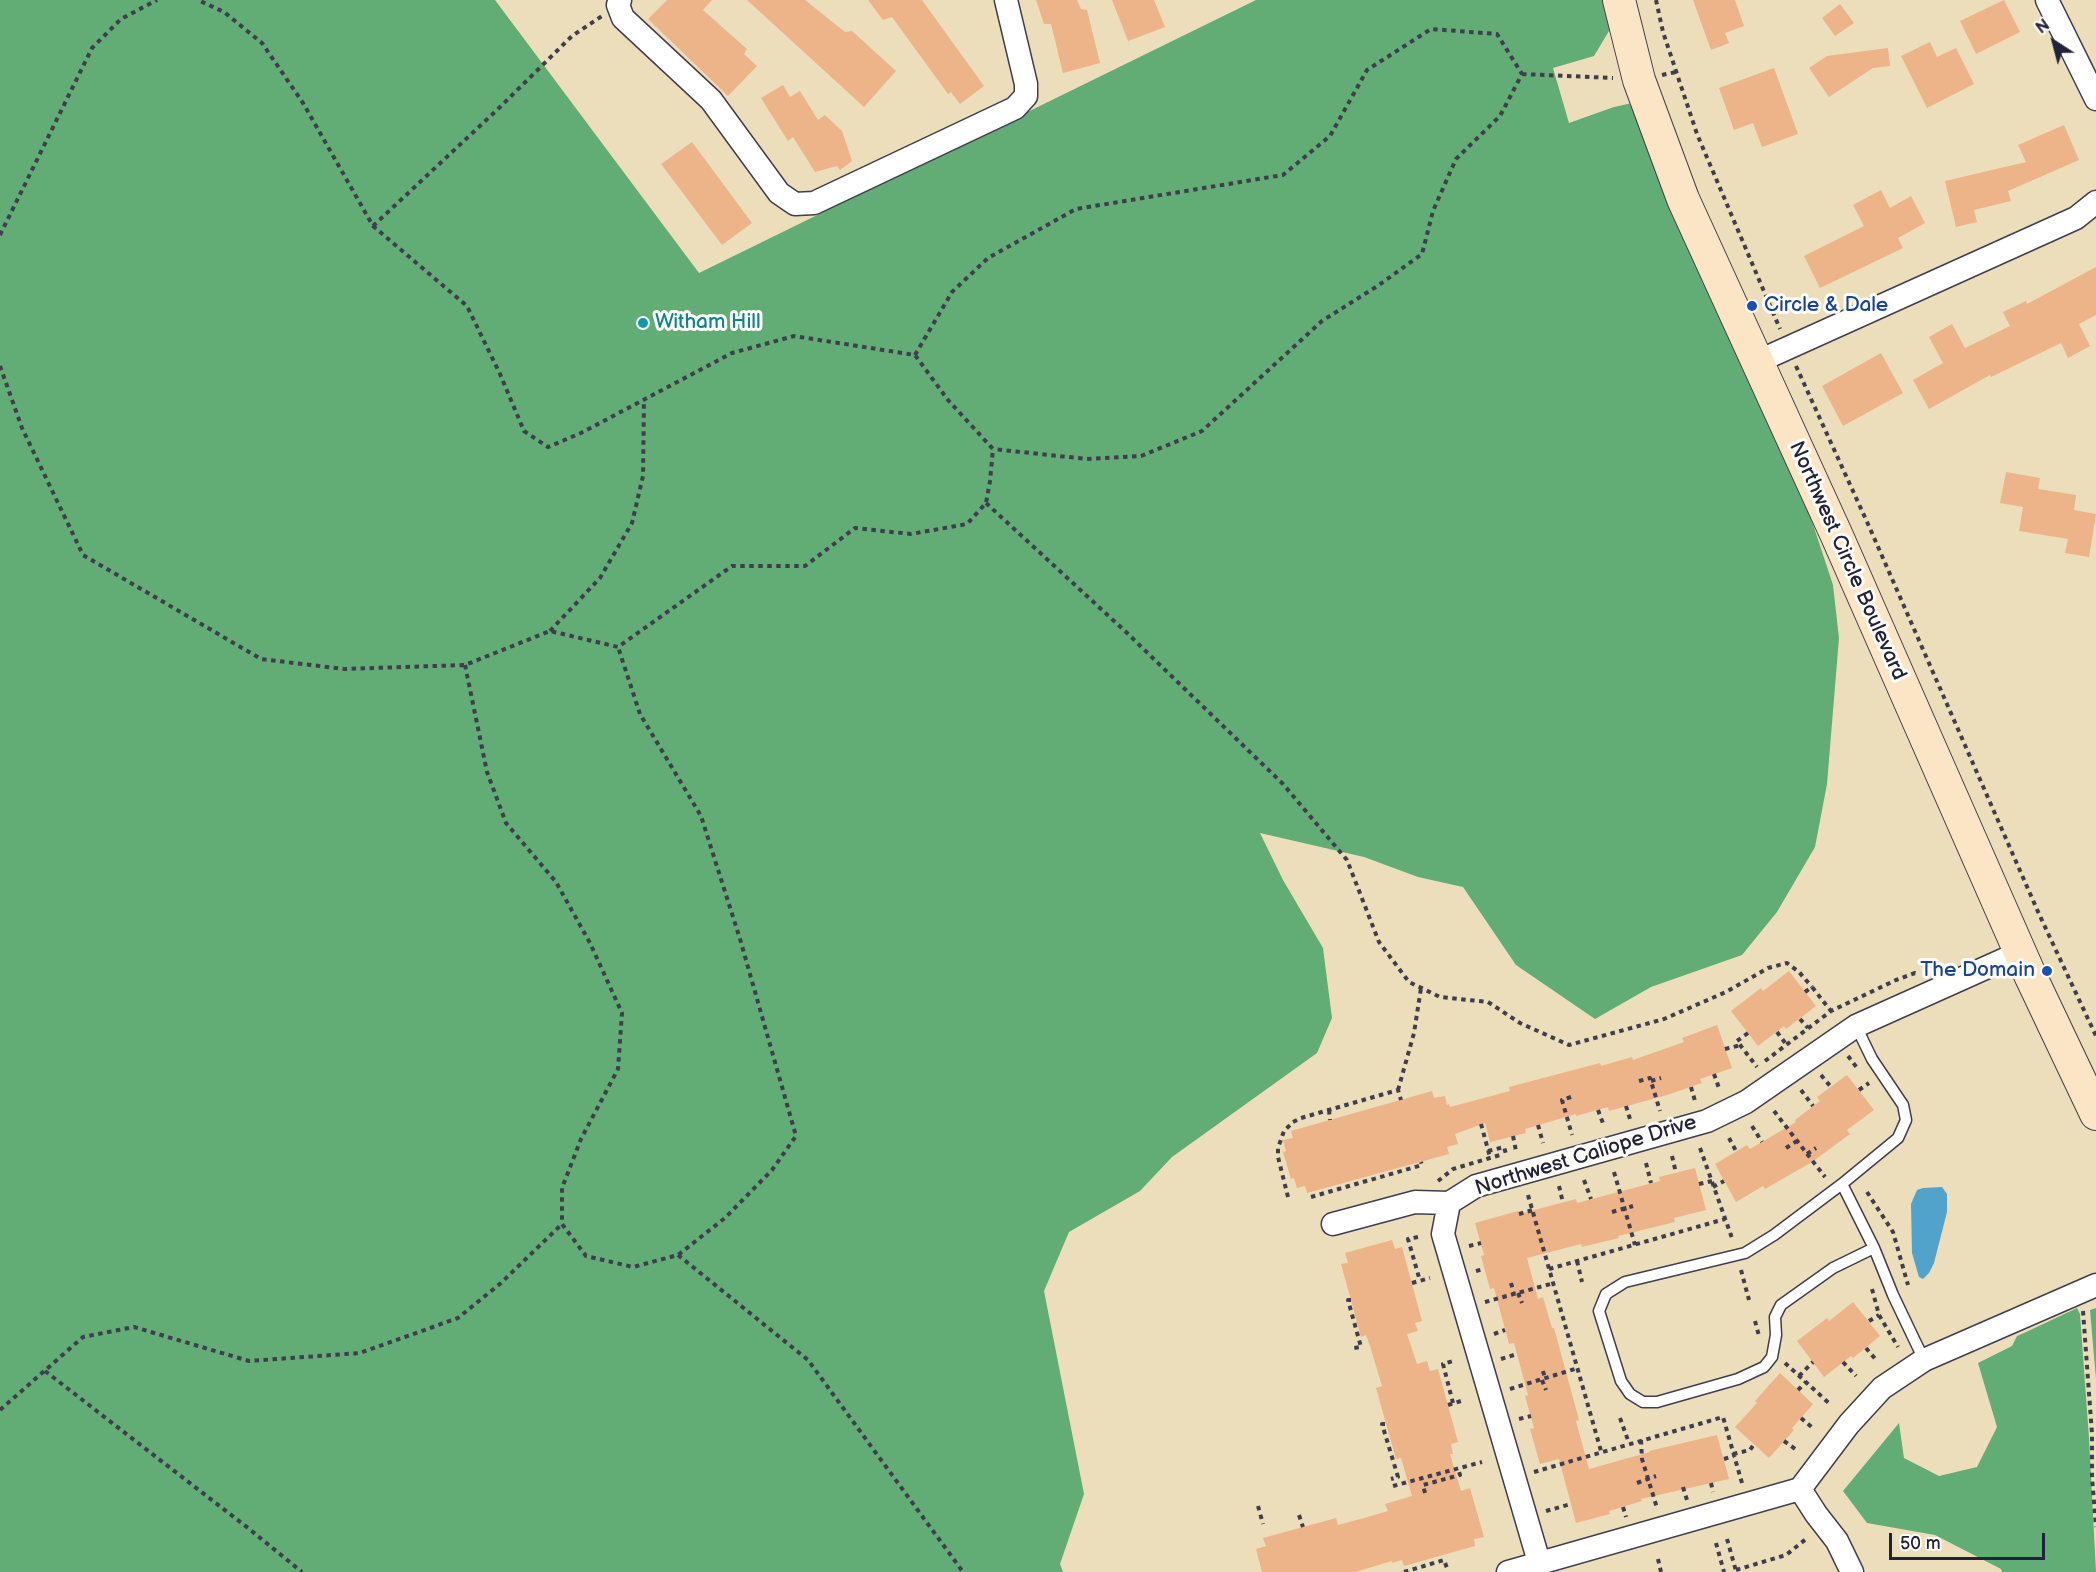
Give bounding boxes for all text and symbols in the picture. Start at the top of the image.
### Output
north arrow [2024,12,2084,72]
text: N [2033,16,2054,38]
place label: Circle & Dale [1764,293,1888,319]
marker: Circle & Dale [1745,299,1759,313]
place label: Witham Hill [655,310,761,336]
marker: Witham Hill [636,316,650,330]
street label: Northwest Circle Boulevard [1783,438,1911,684]
place label: The Domain [1920,958,2035,984]
marker: The Domain [2040,964,2054,978]
street label: Northwest Caliope Drive [1472,1110,1700,1202]
scale bar [1892,1521,2048,1559]
text: 50 m [1900,1533,1941,1554]

